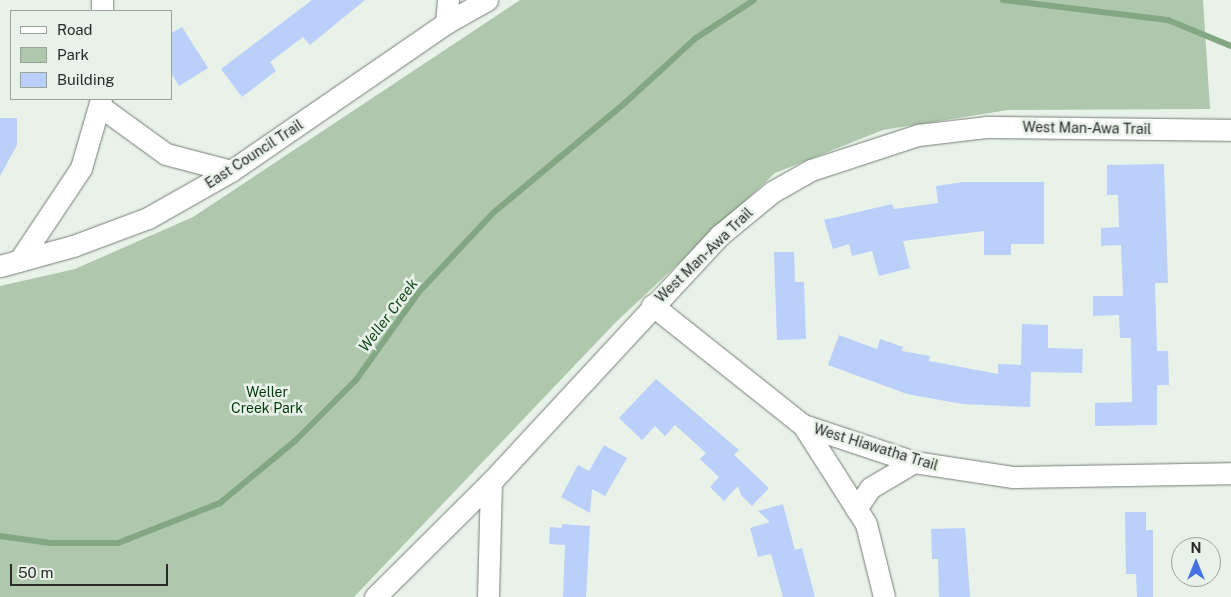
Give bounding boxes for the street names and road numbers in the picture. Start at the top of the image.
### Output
street label: East Council Trail [202,116,306,192]
street label: West Man-Awa Trail [1022,118,1152,138]
street label: West Man-Awa Trail [652,204,756,306]
street label: West Hiawatha Trail [812,420,940,474]

